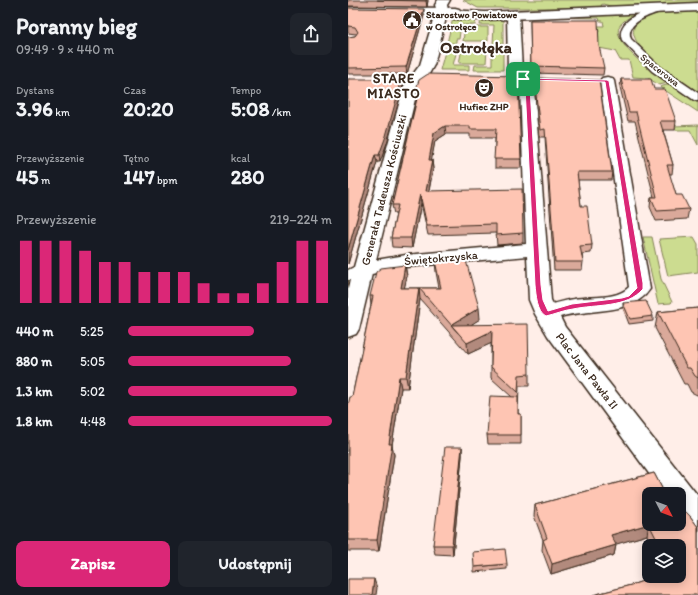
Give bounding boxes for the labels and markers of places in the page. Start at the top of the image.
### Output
place label: Starostwo Powiatowe w Ostrołęce [426,8,518,33]
public building icon: Starostwo Powiatowe w Ostrołęce [401,9,423,31]
pin [506,62,540,96]
theatre icon: Hufiec ZHP [473,77,495,99]
place label: Hufiec ZHP [460,100,509,113]

